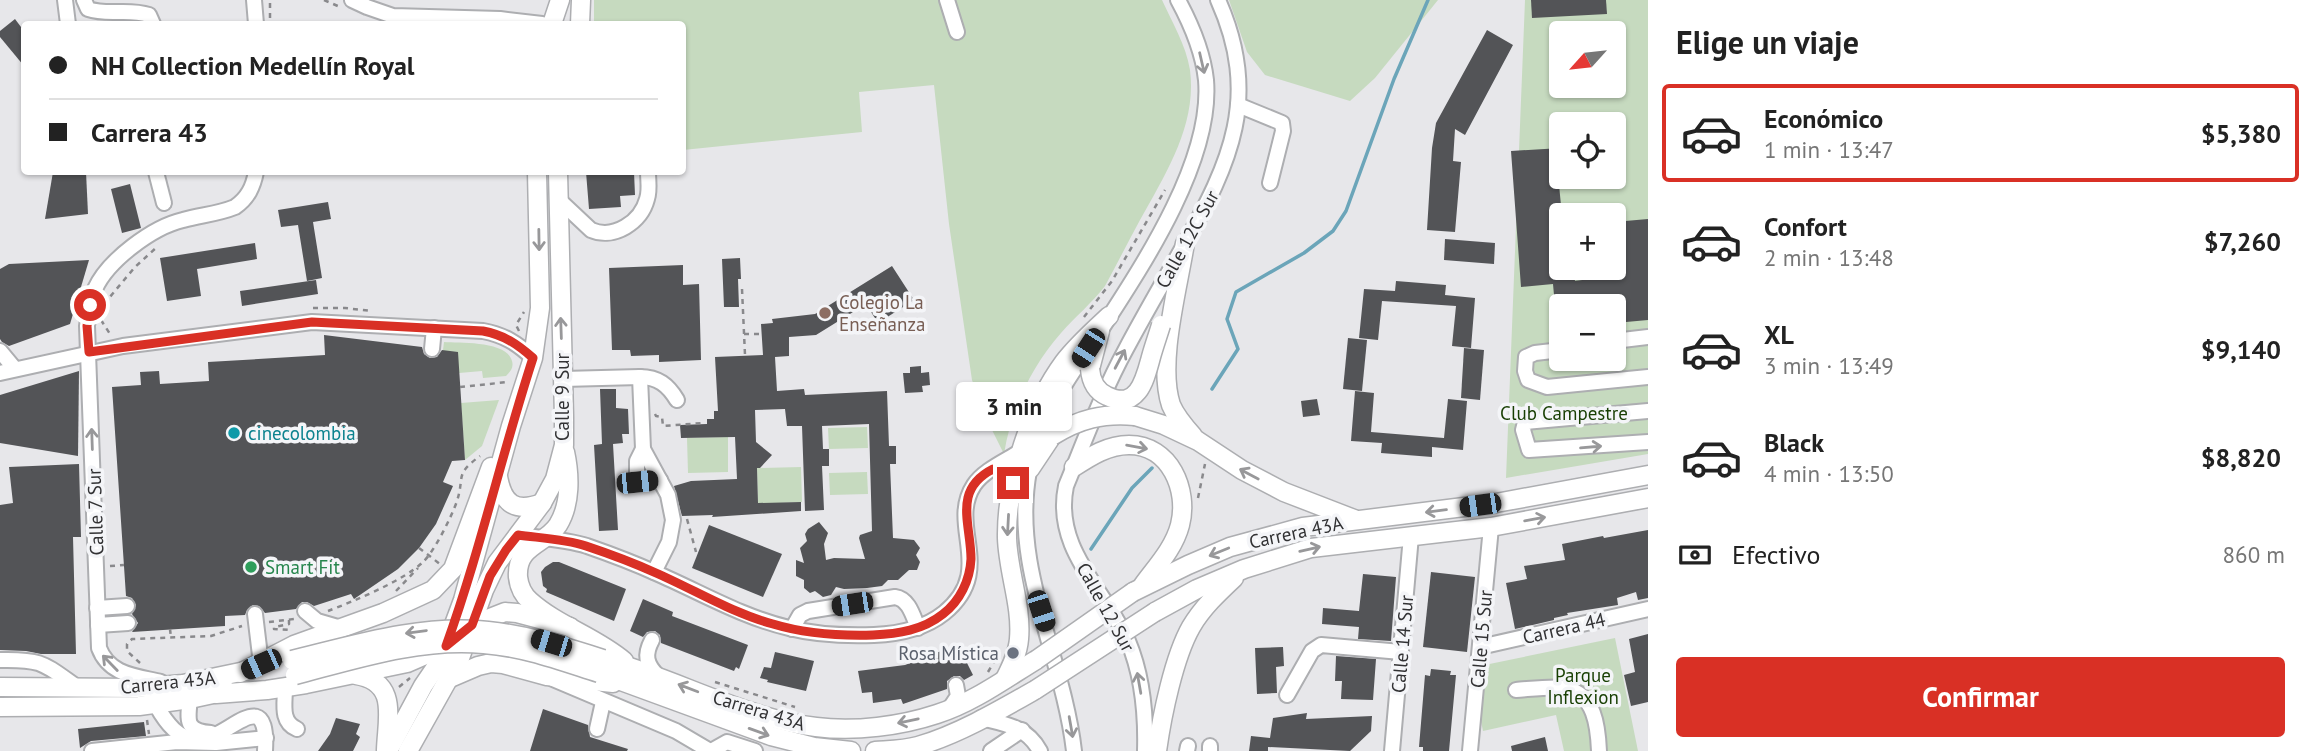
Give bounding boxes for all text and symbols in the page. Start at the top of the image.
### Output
north arrow [1549,21,1626,98]
map controls [1549,21,1626,371]
text: Elige un viaje [1676,21,1859,63]
text: NH Collection Medellín Royal [91,49,415,82]
one-way arrow [1196,51,1210,74]
icon: car [1680,102,1743,165]
text: Económico [1764,102,1883,135]
button: locate [1549,112,1626,189]
text: Carrera 43 [91,116,208,149]
text: $5,380 [2201,117,2281,150]
text: 1 min · 13:47 [1764,135,1894,164]
street label: Calle 12C Sur [1150,185,1224,292]
button: + [1549,203,1626,280]
icon: car [1680,210,1743,273]
text: Confort [1764,210,1847,243]
text: $7,260 [2204,225,2281,258]
one-way arrow [533,228,546,251]
text: 2 min · 13:48 [1764,243,1894,272]
route start [74,289,106,321]
place label: Colegio La Enseñanza [839,290,925,336]
button: − [1549,294,1626,371]
marker: Colegio La Enseñanza [817,305,833,321]
one-way arrow [555,317,568,340]
icon: car [1680,318,1743,381]
text: XL [1764,318,1794,351]
car [1068,325,1109,371]
text: $9,140 [2201,333,2281,366]
one-way arrow [1114,349,1127,370]
text: 3 min · 13:49 [1764,351,1894,380]
street label: Calle 9 Sur [550,352,574,441]
callout: 3 min [955,382,1071,430]
text: 3 min [986,392,1042,421]
park label: Club Campestre [1500,401,1628,425]
place label: cinecolombia [248,421,356,445]
marker: cinecolombia [226,425,242,441]
icon: car [1680,426,1743,489]
text: Black [1764,426,1824,459]
one-way arrow [86,428,99,451]
one-way arrow [1579,440,1602,453]
text: $8,820 [2201,441,2281,474]
one-way arrow [1125,442,1147,455]
text: 4 min · 13:50 [1764,459,1894,488]
route end [997,467,1029,499]
one-way arrow [1240,467,1260,481]
street label: Calle 7 Sur [81,468,109,556]
car [616,469,659,495]
car [1458,492,1503,518]
one-way arrow [1425,504,1448,517]
street label: Carrera 43A [1247,510,1345,554]
one-way arrow [1523,512,1546,525]
one-way arrow [1001,514,1014,537]
icon: cash [1676,536,1714,574]
text: Efectivo [1732,538,1821,571]
text: 860 m [2223,540,2285,569]
one-way arrow [1298,542,1320,555]
one-way arrow [1209,546,1231,559]
place label: Smart Fit [265,555,340,579]
street label: Calle 12 Sur [1072,558,1141,656]
marker: Smart Fit [243,559,259,575]
car [1025,588,1058,634]
street label: Calle 15 Sur [1465,588,1497,689]
car [830,590,875,618]
street label: Calle 14 Sur [1386,593,1418,694]
street label: Carrera 44 [1520,607,1608,649]
one-way arrow [405,626,428,639]
car [528,627,575,659]
place label: Rosa Mística [898,641,999,665]
marker: Rosa Mística [1005,645,1021,661]
car [238,646,285,682]
one-way arrow [101,654,118,671]
button: Confirmar [1676,657,2285,737]
park label: Parque Inflexion [1547,663,1619,709]
street label: Carrera 43A [119,665,217,699]
one-way arrow [1132,672,1145,695]
one-way arrow [677,680,699,693]
street label: Carrera 43A [710,685,808,735]
one-way arrow [897,714,920,728]
one-way arrow [1065,715,1078,738]
one-way arrow [747,726,769,739]

